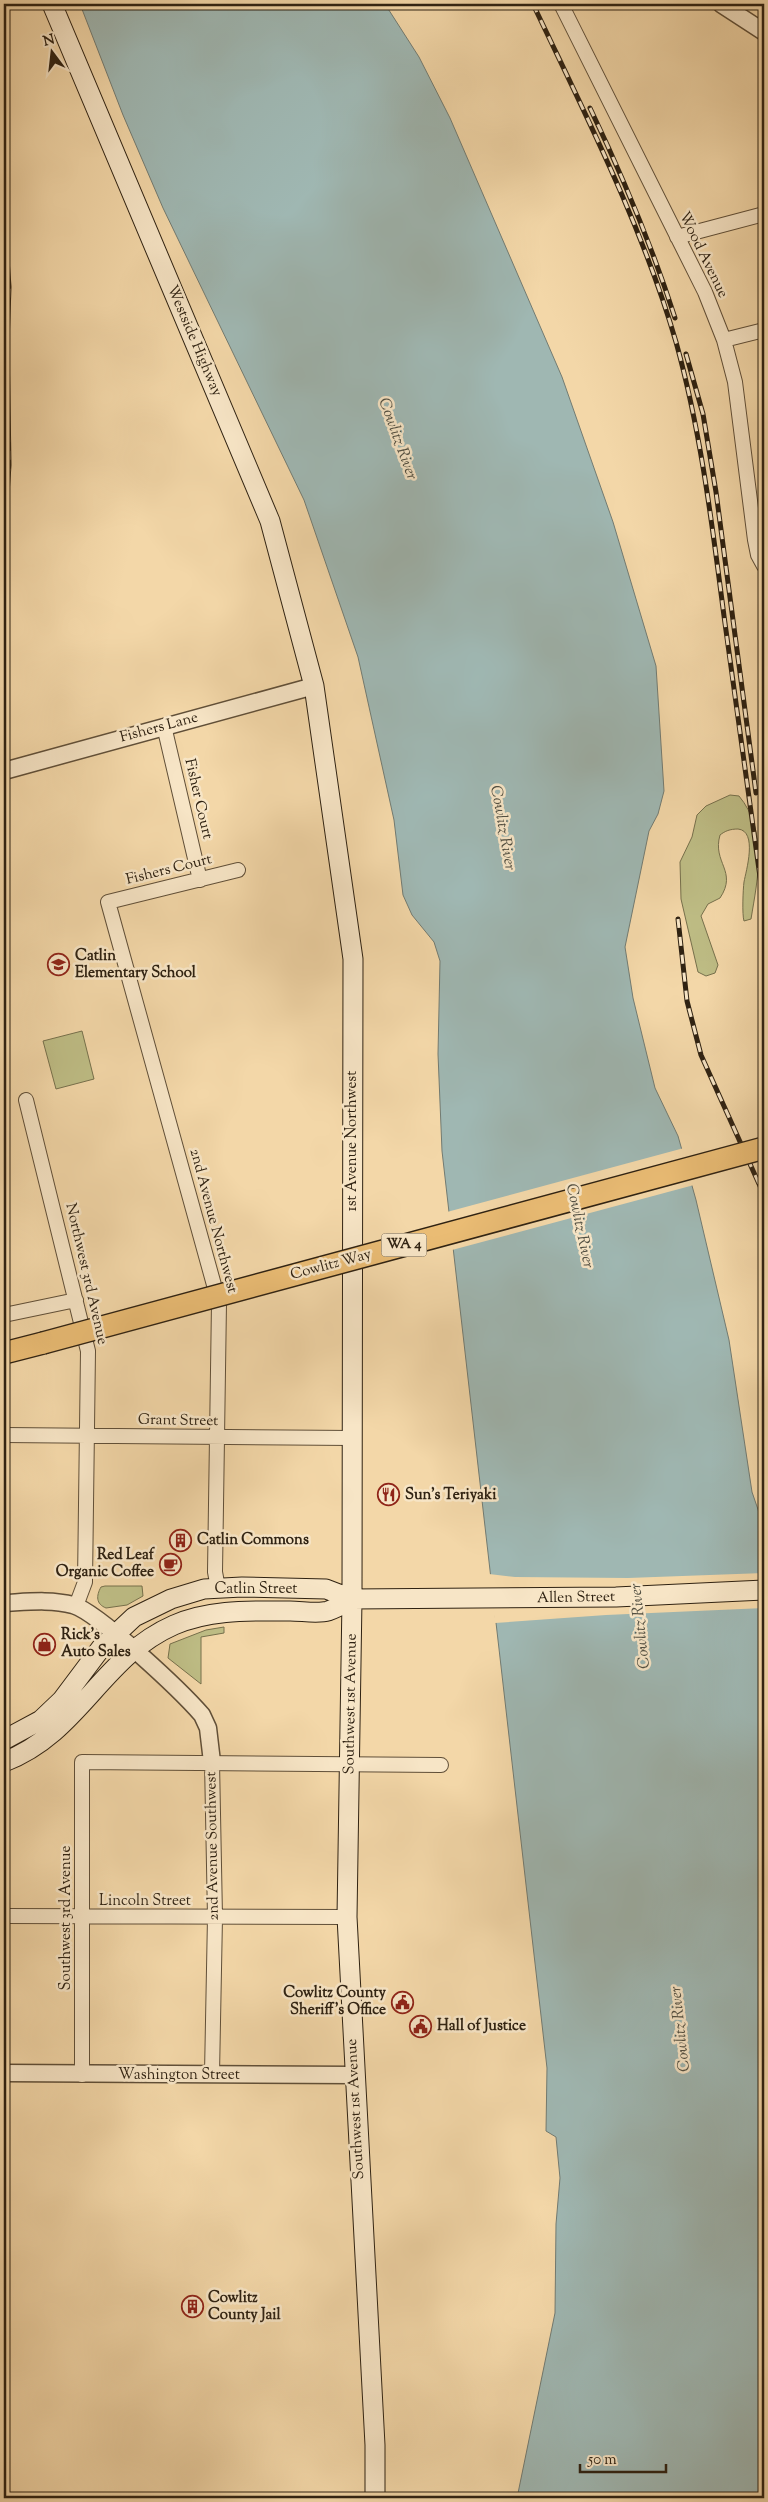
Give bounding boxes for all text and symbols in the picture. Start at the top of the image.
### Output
north arrow [28,28,78,78]
text: N [41,30,57,52]
street label: Wood Avenue [673,208,733,302]
street label: Westside Highway [161,282,227,400]
water label: Cowlitz River [372,395,423,484]
street label: Fishers Lane [118,707,200,749]
street label: Fisher Court [179,757,217,841]
water label: Cowlitz River [483,784,521,873]
street label: Fishers Court [124,849,214,891]
place label: Catlin Elementary School [75,946,197,984]
school or university icon: Catlin Elementary School [47,953,71,977]
street label: 1st Avenue Northwest [342,1071,363,1211]
street label: 2nd Avenue Northwest [184,1146,242,1296]
water label: Cowlitz River [559,1182,599,1271]
street label: Northwest 3rd Avenue [59,1201,113,1347]
road number: WA 4 [382,1234,426,1256]
street label: Cowlitz Way [288,1244,374,1286]
street label: Grant Street [138,1410,218,1432]
restaurant icon: Sun's Teriyaki [377,1483,401,1507]
place label: Sun's Teriyaki [405,1485,497,1506]
building icon: Catlin Commons [169,1528,193,1552]
place label: Catlin Commons [197,1530,309,1551]
place label: Red Leaf Organic Coffee [56,1545,156,1583]
cafe icon: Red Leaf Organic Coffee [158,1552,182,1576]
street label: Catlin Street [214,1579,298,1600]
water label: Cowlitz River [625,1582,657,1670]
street label: Allen Street [537,1587,615,1609]
place label: Rick's Auto Sales [61,1625,131,1663]
shop icon: Rick's Auto Sales [33,1632,57,1656]
street label: Southwest 1st Avenue [339,1633,363,1775]
street label: 2nd Avenue Southwest [201,1771,225,1921]
street label: Southwest 3rd Avenue [56,1846,77,1990]
street label: Lincoln Street [99,1891,191,1912]
place label: Cowlitz County Sheriff’s Office [283,1983,387,2021]
water label: Cowlitz River [665,1985,697,2073]
public building icon: Cowlitz County Sheriff’s Office [390,1990,414,2014]
public building icon: Hall of Justice [409,2014,433,2038]
place label: Hall of Justice [437,2016,526,2037]
street label: Southwest 1st Avenue [342,2038,370,2180]
street label: Washington Street [118,2065,240,2086]
place label: Cowlitz County Jail [208,2288,282,2326]
building icon: Cowlitz County Jail [180,2295,204,2319]
scale bar [580,2442,667,2474]
text: 50 m [587,2450,617,2471]

